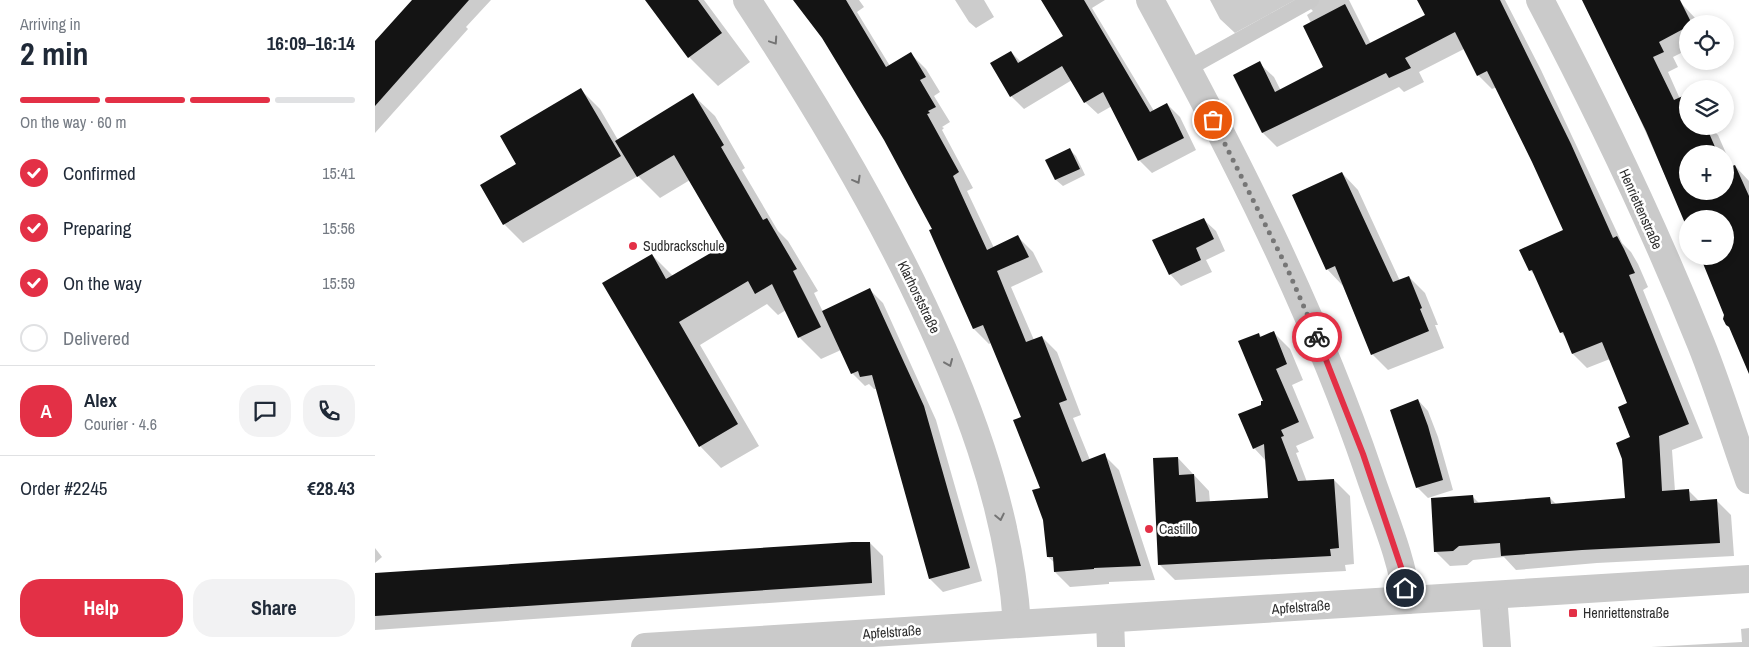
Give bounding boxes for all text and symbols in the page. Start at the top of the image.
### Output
text: Arriving in [20,13,81,35]
map controls [1679,15,1734,265]
button: locate [1679,15,1734,70]
text: 16:09–16:14 [267,30,355,56]
text: 2 min [20,32,89,75]
one-way arrow [768,35,777,44]
button: layers [1679,80,1734,135]
pin [1192,99,1234,141]
icon: bag [1199,106,1227,134]
text: On the way · 60 m [20,111,126,133]
button: + [1679,145,1734,200]
icon: check [20,159,48,187]
text: Confirmed [63,160,136,186]
text: 15:41 [322,162,355,184]
street label: Henriettenstraße [1615,166,1667,252]
one-way arrow [851,175,861,184]
button: − [1679,210,1734,265]
icon: check [20,214,48,242]
text: Preparing [63,215,131,241]
text: 15:56 [322,217,355,239]
place label: Sudbrackschule [643,237,725,255]
marker: Sudbrackschule [627,240,639,252]
street label: Klarhorststraße [894,258,944,336]
icon: check [20,269,48,297]
text: On the way [63,270,142,296]
text: 15:59 [322,272,355,294]
courier [1292,312,1342,362]
icon: bike [1303,323,1331,351]
text: Delivered [63,325,130,351]
one-way arrow [943,358,953,367]
button: chat [239,385,291,437]
button: phone [303,385,355,437]
text: Alex [84,387,117,413]
text: A [40,398,52,424]
text: Courier · 4.6 [84,413,157,435]
text: Order #2245 [20,475,107,501]
text: €28.43 [307,475,355,501]
one-way arrow [994,513,1005,521]
place label: Castillo [1159,520,1197,538]
marker: Castillo [1143,523,1155,535]
pin [1384,567,1426,609]
icon: home [1391,574,1419,602]
button: Help [20,579,183,637]
button: Share [193,579,355,637]
street label: Apfelstraße [1270,596,1331,618]
place label: Henriettenstraße [1583,604,1669,622]
marker: Henriettenstraße [1567,607,1579,619]
street label: Apfelstraße [861,621,922,643]

